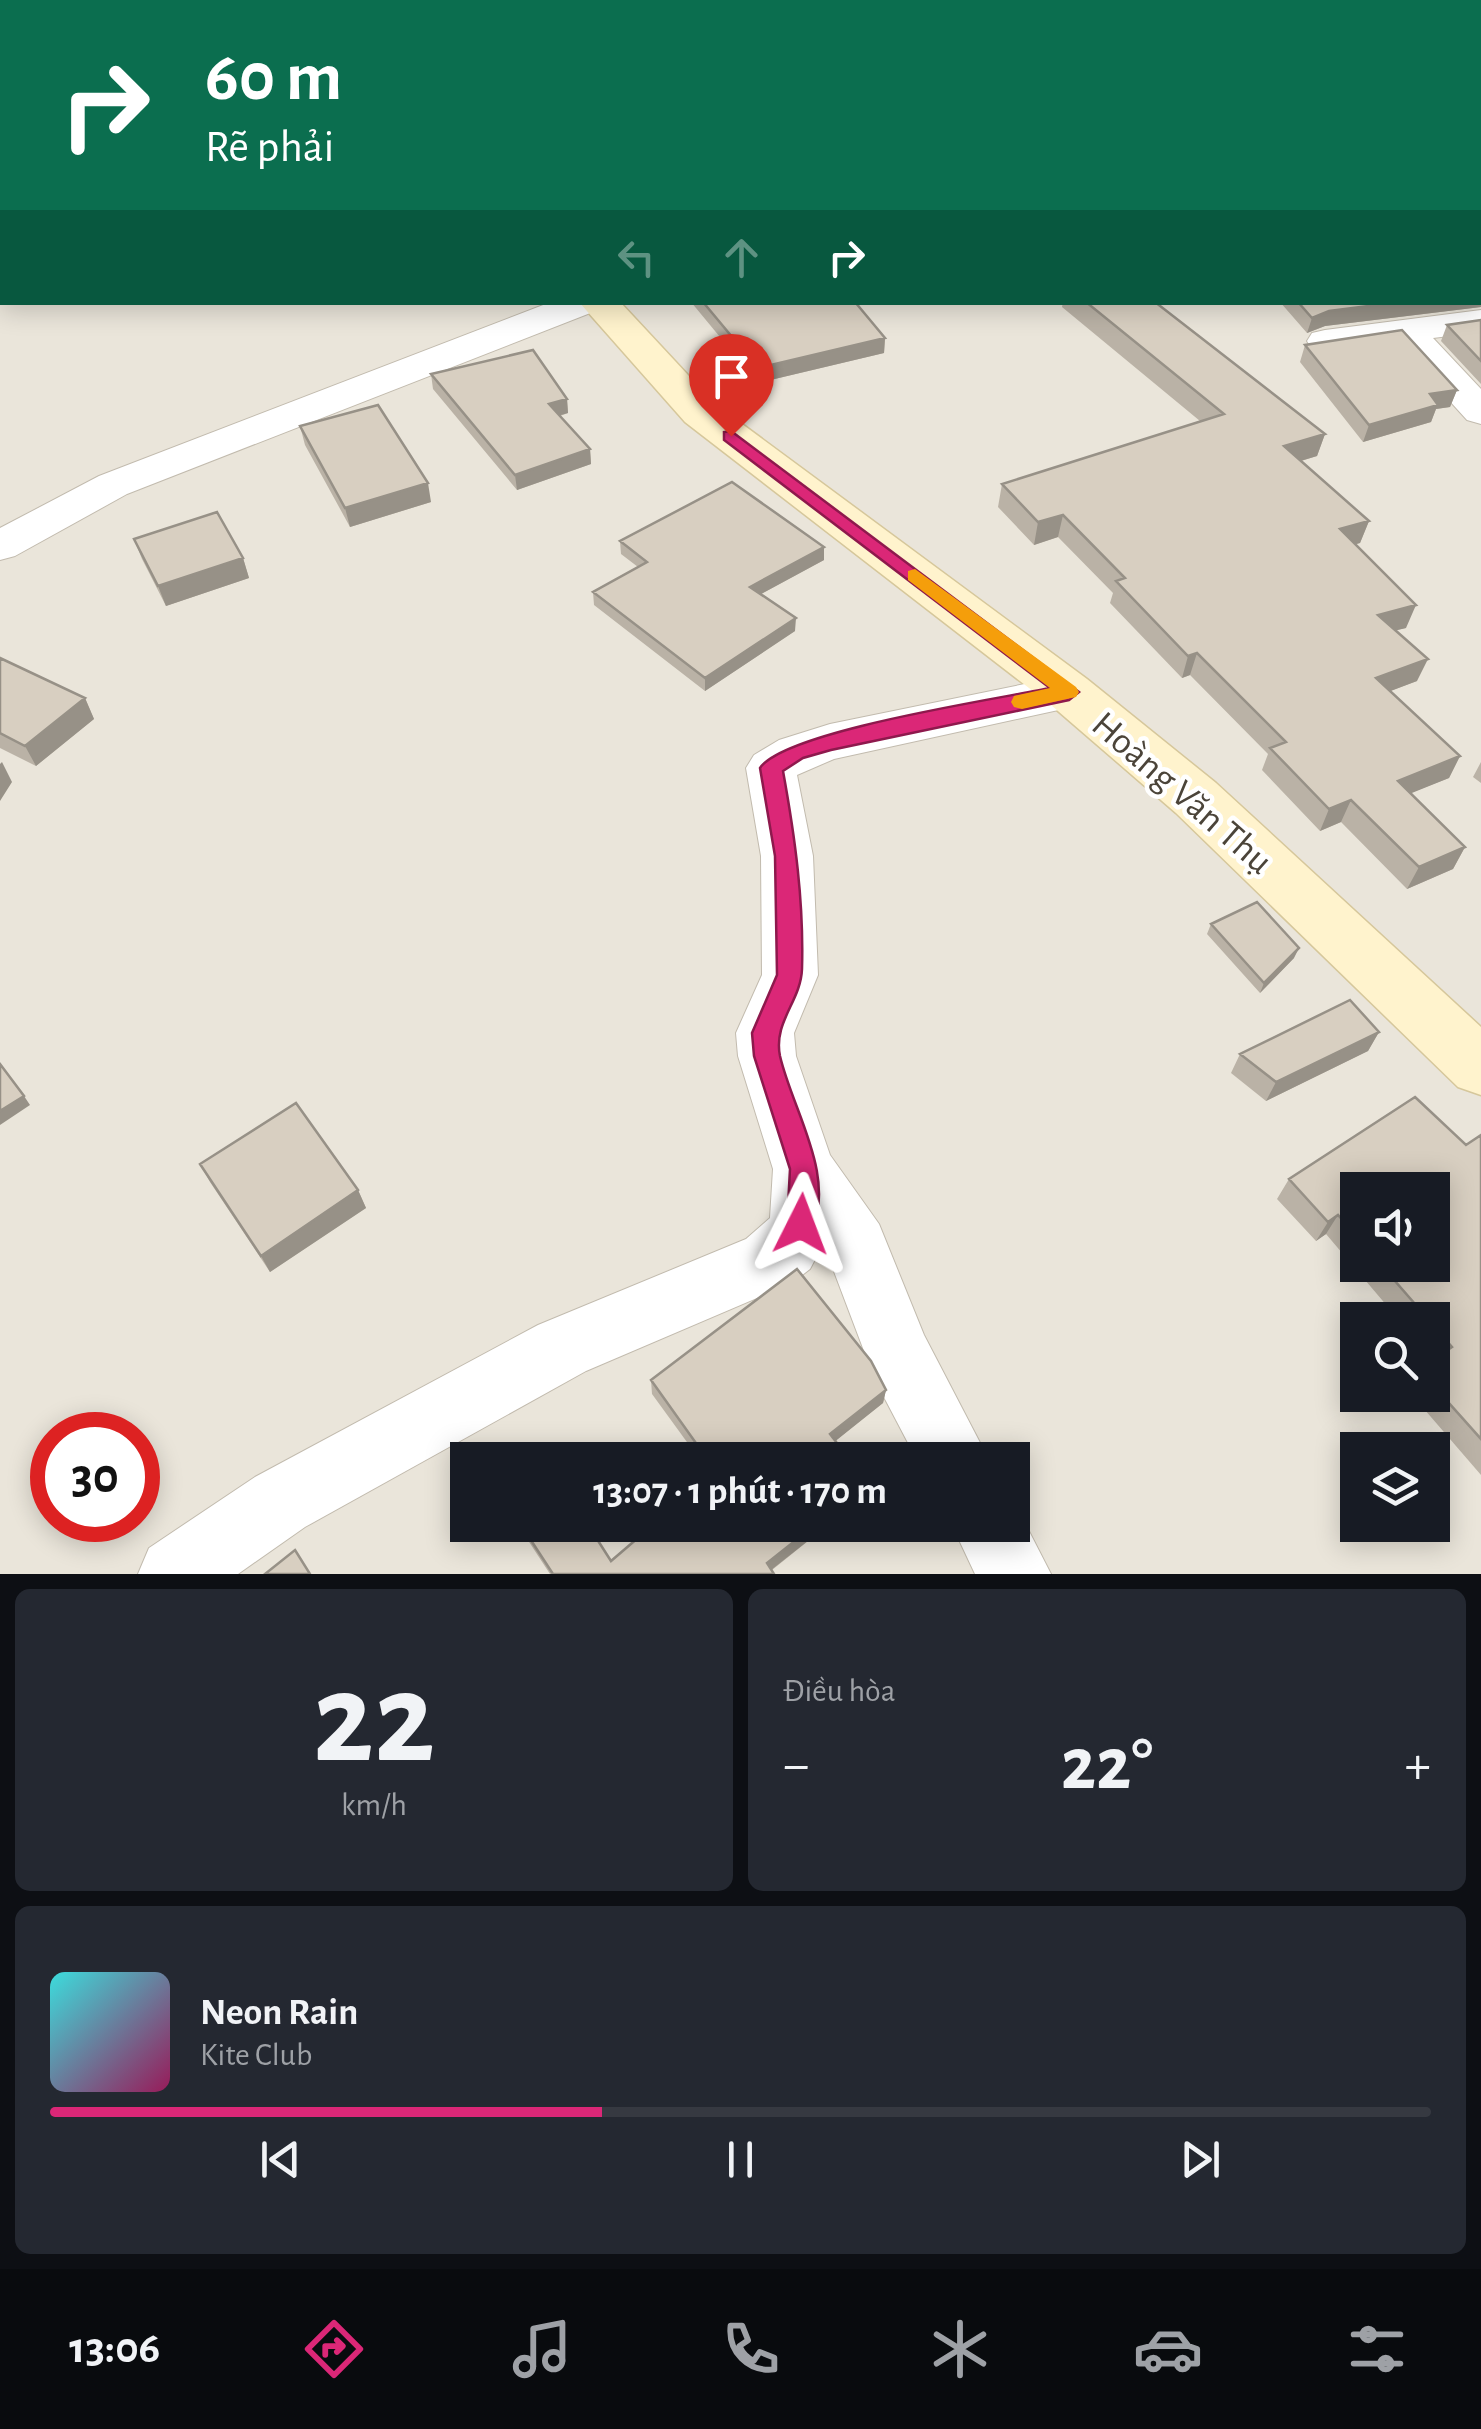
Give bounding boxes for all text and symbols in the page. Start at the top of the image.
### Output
icon: right [40,40,170,170]
text: 60 m [205,43,342,113]
text: Rẽ phải [205,125,335,170]
icon: left [609,230,664,285]
icon: ahead [714,230,769,285]
icon: right [819,230,874,285]
pin [689,334,774,437]
icon: arrive [704,349,759,404]
street label: Hoàng Văn Thụ [1084,705,1279,882]
position arrow [749,1172,853,1276]
map controls [1340,1172,1450,1542]
button: sound [1340,1172,1450,1282]
button: search [1340,1302,1450,1412]
speed limit sign: 30 [30,1412,160,1542]
button: layers [1340,1432,1450,1542]
text: 13:07 · 1 phút · 170 m [593,1473,887,1511]
text: 22 [313,1656,435,1786]
text: Điều hòa [783,1675,896,1707]
text: 22° [1061,1728,1153,1803]
text: − [783,1738,809,1793]
text: + [1405,1738,1431,1793]
text: km/h [341,1789,407,1821]
text: Neon Rain [200,1994,358,2032]
text: Kite Club [200,2039,312,2071]
icon: previous [253,2132,308,2187]
icon: pause [713,2132,768,2187]
icon: next [1173,2132,1228,2187]
icon: directions [299,2314,369,2384]
icon: music [507,2314,577,2384]
icon: phone [716,2314,786,2384]
icon: climate [925,2314,995,2384]
icon: car [1133,2314,1203,2384]
icon: filters [1342,2314,1412,2384]
text: 13:06 [69,2326,160,2371]

